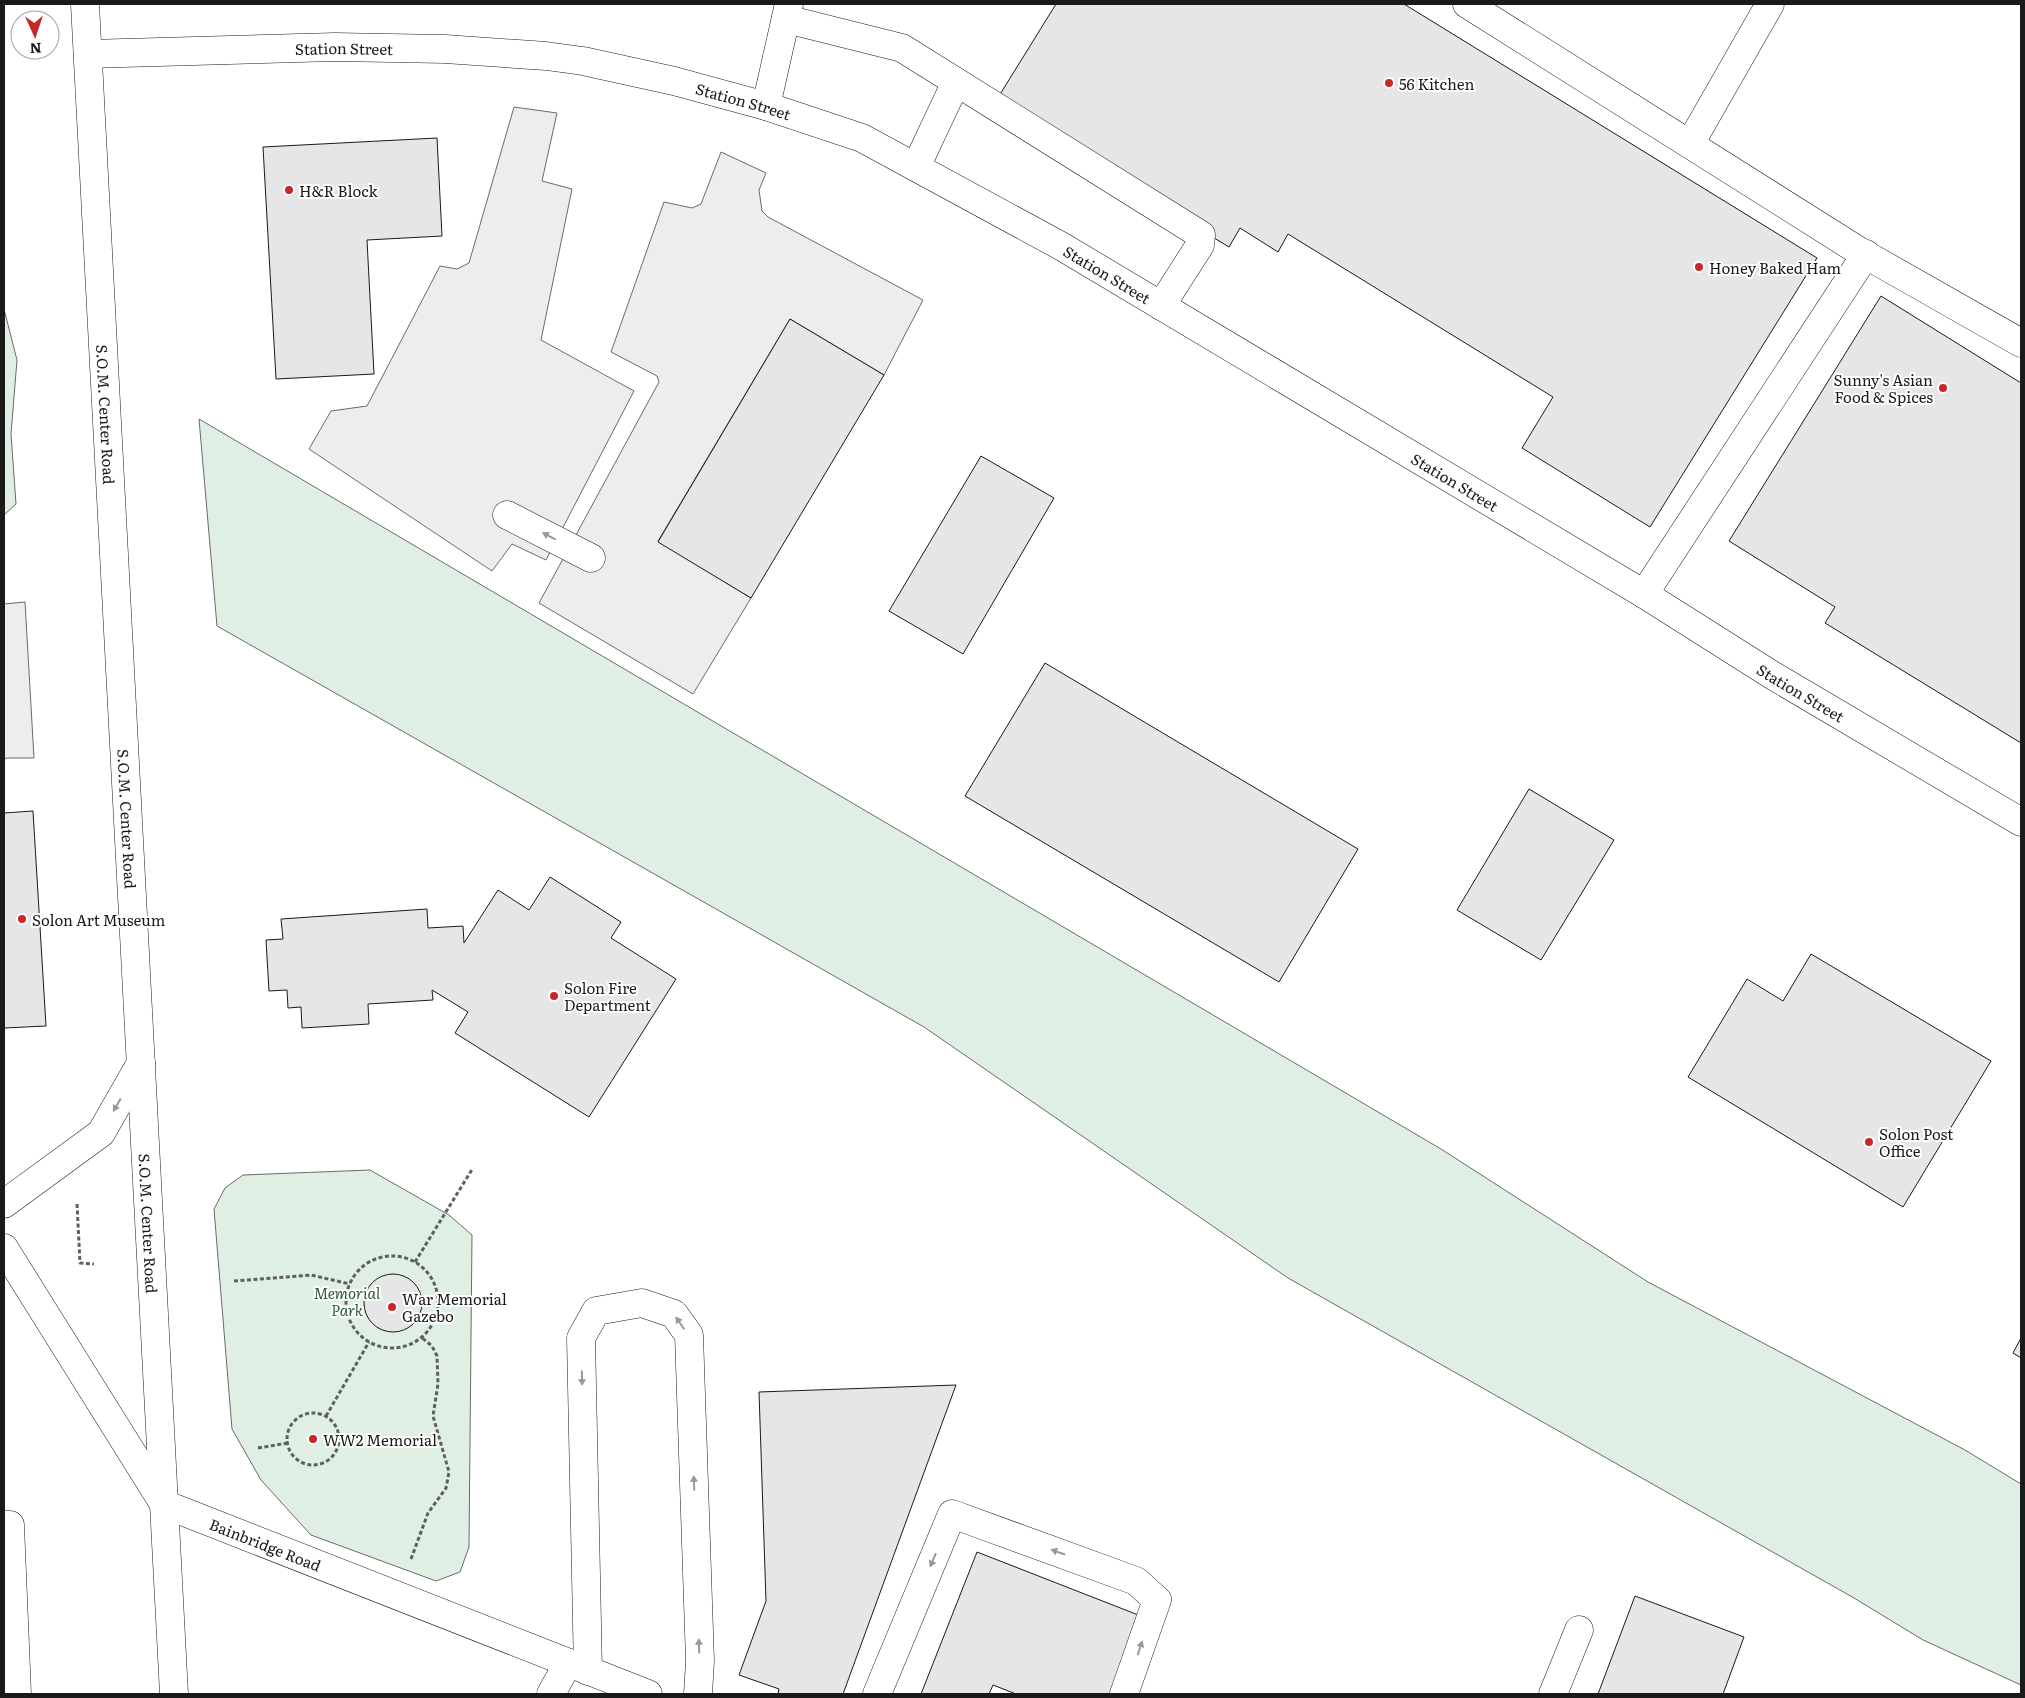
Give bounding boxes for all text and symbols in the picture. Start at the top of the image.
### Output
north arrow [10,10,60,60]
street label: Station Street [295,35,393,60]
text: N [29,39,42,59]
place label: 56 Kitchen [1399,72,1474,95]
street label: Station Street [693,76,794,125]
marker: 56 Kitchen [1383,77,1395,89]
place label: H&R Block [299,179,379,202]
marker: H&R Block [283,184,295,196]
street label: Station Street [1060,239,1155,309]
place label: Honey Baked Ham [1709,256,1842,279]
marker: Honey Baked Ham [1693,261,1705,273]
street label: S.O.M. Center Road [91,344,122,485]
place label: Sunny's Asian Food & Spices [1834,368,1933,408]
marker: Sunny's Asian Food & Spices [1937,382,1949,394]
street label: Station Street [1407,446,1503,516]
one-way arrow [542,532,556,540]
street label: Station Street [1753,657,1849,727]
street label: S.O.M. Center Road [113,748,143,889]
place label: Solon Art Museum [32,908,166,931]
marker: Solon Art Museum [16,913,28,925]
place label: Solon Fire Department [564,976,651,1016]
marker: Solon Fire Department [548,990,560,1002]
one-way arrow [112,1099,121,1112]
place label: Solon Post Office [1879,1122,1953,1162]
marker: Solon Post Office [1863,1136,1875,1148]
street label: S.O.M. Center Road [134,1153,164,1294]
park label: Memorial Park [314,1281,381,1321]
place label: War Memorial Gazebo [402,1287,507,1327]
marker: War Memorial Gazebo [386,1301,398,1313]
one-way arrow [676,1316,685,1330]
one-way arrow [578,1370,586,1386]
place label: WW2 Memorial [323,1428,437,1451]
marker: WW2 Memorial [307,1433,319,1445]
one-way arrow [689,1475,697,1491]
street label: Bainbridge Road [206,1512,325,1576]
one-way arrow [1051,1547,1066,1555]
one-way arrow [929,1552,936,1567]
one-way arrow [695,1637,703,1653]
one-way arrow [1136,1640,1144,1655]

